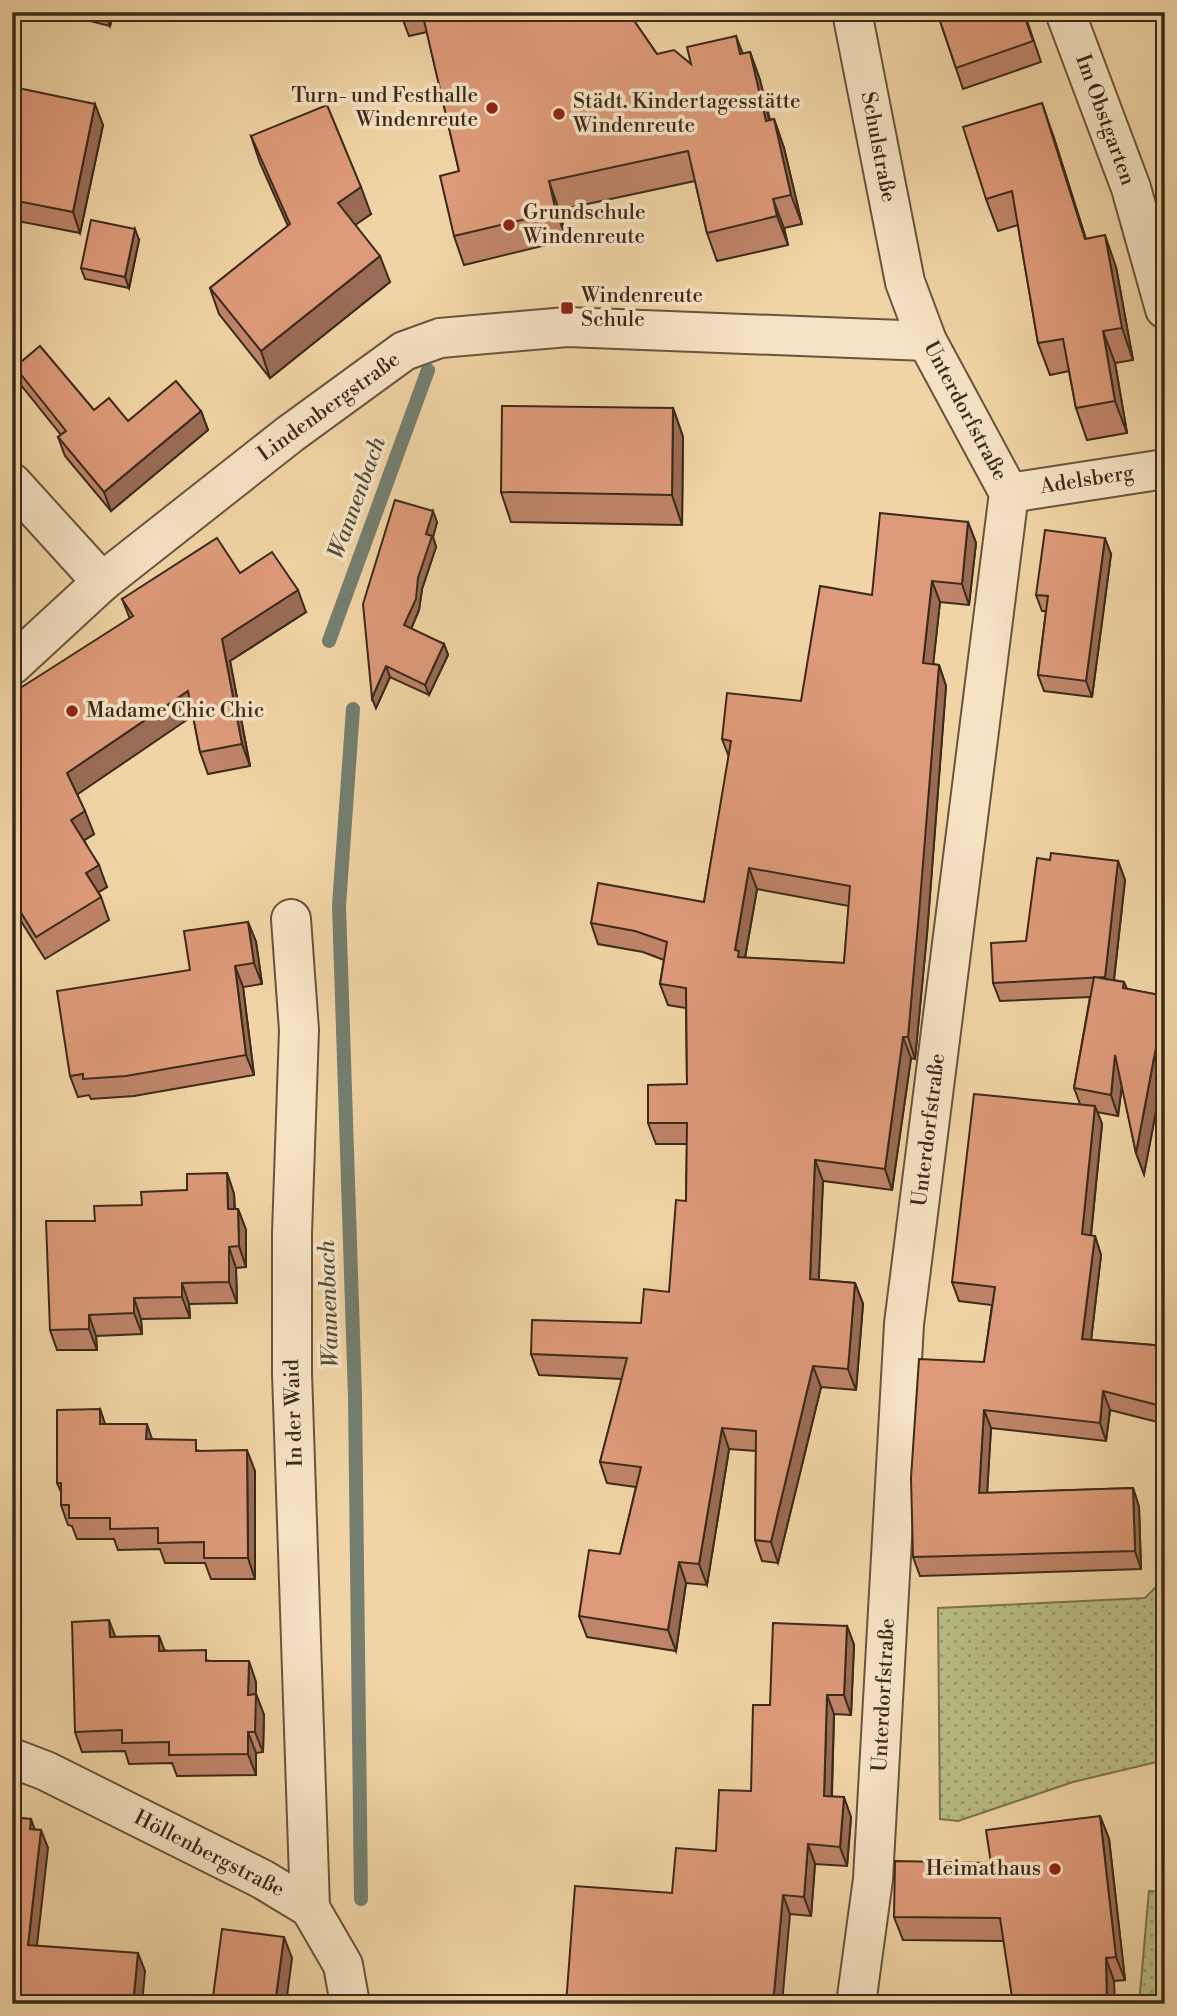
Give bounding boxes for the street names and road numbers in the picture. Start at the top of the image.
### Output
street label: Im Obstgarten [1069,51,1141,189]
street label: Schulstraße [855,90,901,204]
street label: Unterdorfstraße [917,337,1013,485]
street label: Lindenbergstraße [253,347,405,467]
street label: Adelsberg [1037,460,1136,500]
street label: Unterdorfstraße [907,1052,951,1208]
street label: In der Waid [279,1359,309,1467]
street label: Unterdorfstraße [867,1617,901,1773]
street label: Höllenbergstraße [129,1805,289,1903]

